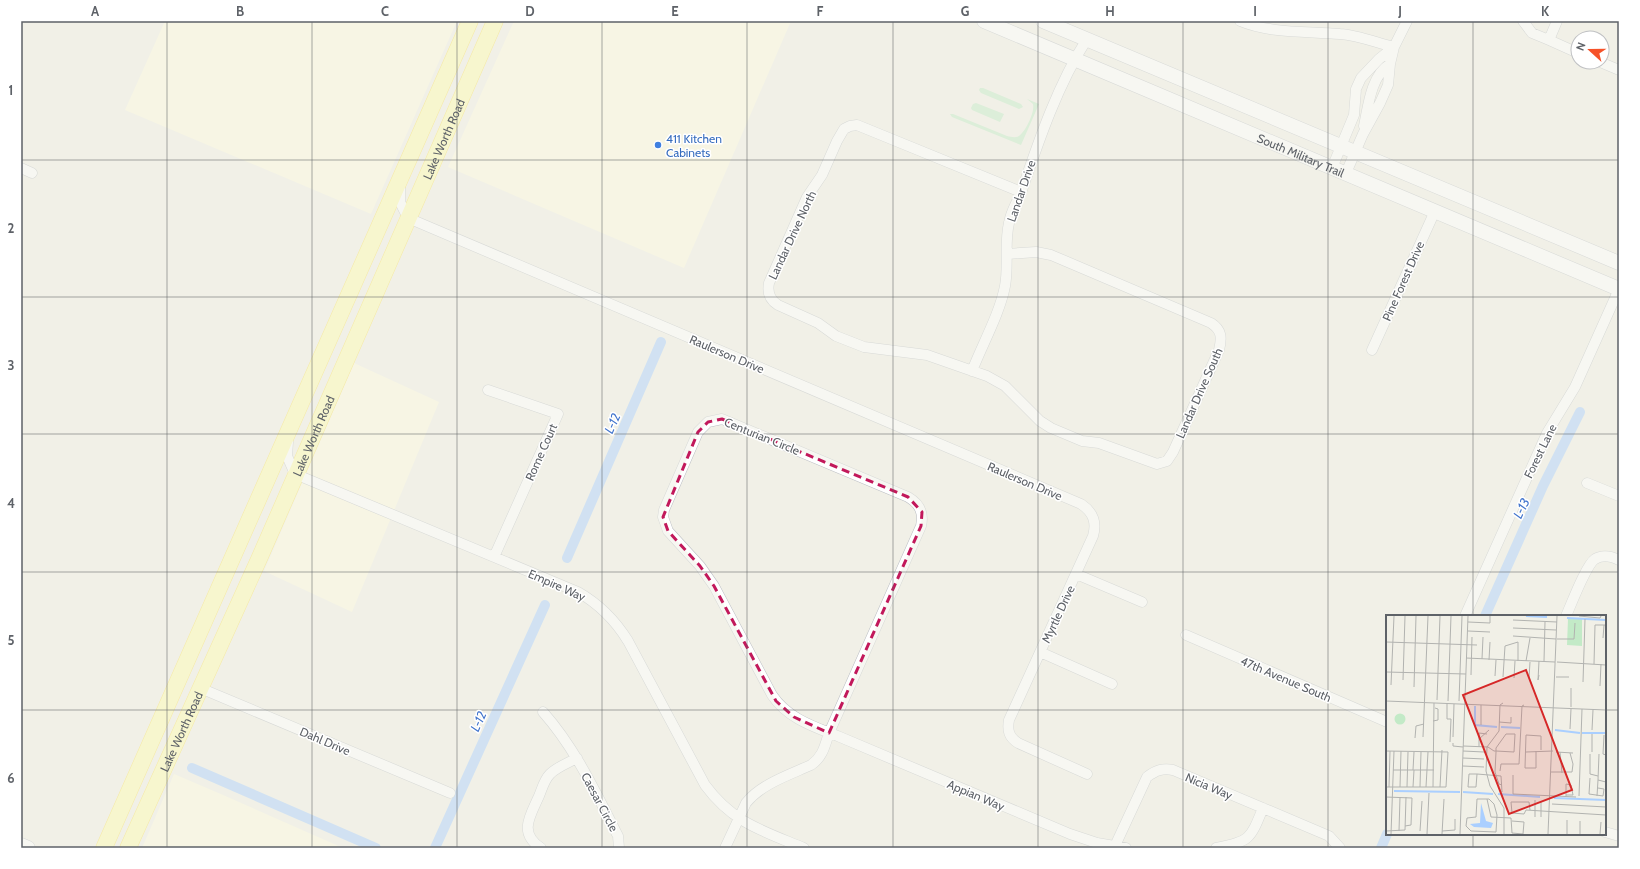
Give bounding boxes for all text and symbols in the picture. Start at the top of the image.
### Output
text: A [91,3,100,19]
text: B [236,3,244,19]
text: C [381,3,389,19]
text: D [525,3,535,19]
text: E [671,3,679,19]
text: F [817,3,824,19]
text: G [961,3,970,19]
text: H [1105,3,1115,19]
text: I [1253,3,1257,19]
text: J [1397,3,1402,19]
text: K [1541,3,1550,19]
north arrow [1570,30,1610,70]
text: N [1573,40,1589,53]
text: 1 [9,82,13,98]
street label: Lake Worth Road [419,96,467,182]
street label: South Military Trail [1255,130,1347,180]
place label: 411 Kitchen Cabinets [666,131,722,160]
marker: 411 Kitchen Cabinets [653,140,663,150]
street label: Landar Drive [1003,158,1039,224]
street label: Landar Drive North [765,188,819,282]
text: 2 [8,220,15,236]
street label: Pine Forest Drive [1379,239,1427,323]
street label: Raulerson Drive [687,332,767,376]
street label: Landar Drive South [1172,345,1226,441]
text: 3 [7,357,15,373]
street label: Lake Worth Road [289,393,337,478]
water label: L-12 [600,410,624,436]
street label: Centurian Circle [722,414,802,458]
street label: Rome Court [522,421,560,483]
street label: Forest Lane [1520,421,1560,481]
street label: Raulerson Drive [985,459,1065,503]
text: 4 [7,495,15,511]
water label: L-13 [1509,495,1533,521]
street label: Empire Way [526,566,588,604]
street label: Myrtle Drive [1038,583,1078,645]
inset map [1386,615,1606,835]
text: 5 [8,632,15,648]
street label: 47th Avenue South [1238,653,1334,705]
street label: Lake Worth Road [156,689,206,774]
water label: L-12 [466,708,490,734]
street label: Dahl Drive [298,724,352,758]
street label: Nicia Way [1183,769,1235,803]
text: 6 [7,770,15,786]
street label: Caesar Circle [578,770,622,834]
street label: Appian Way [945,776,1007,814]

